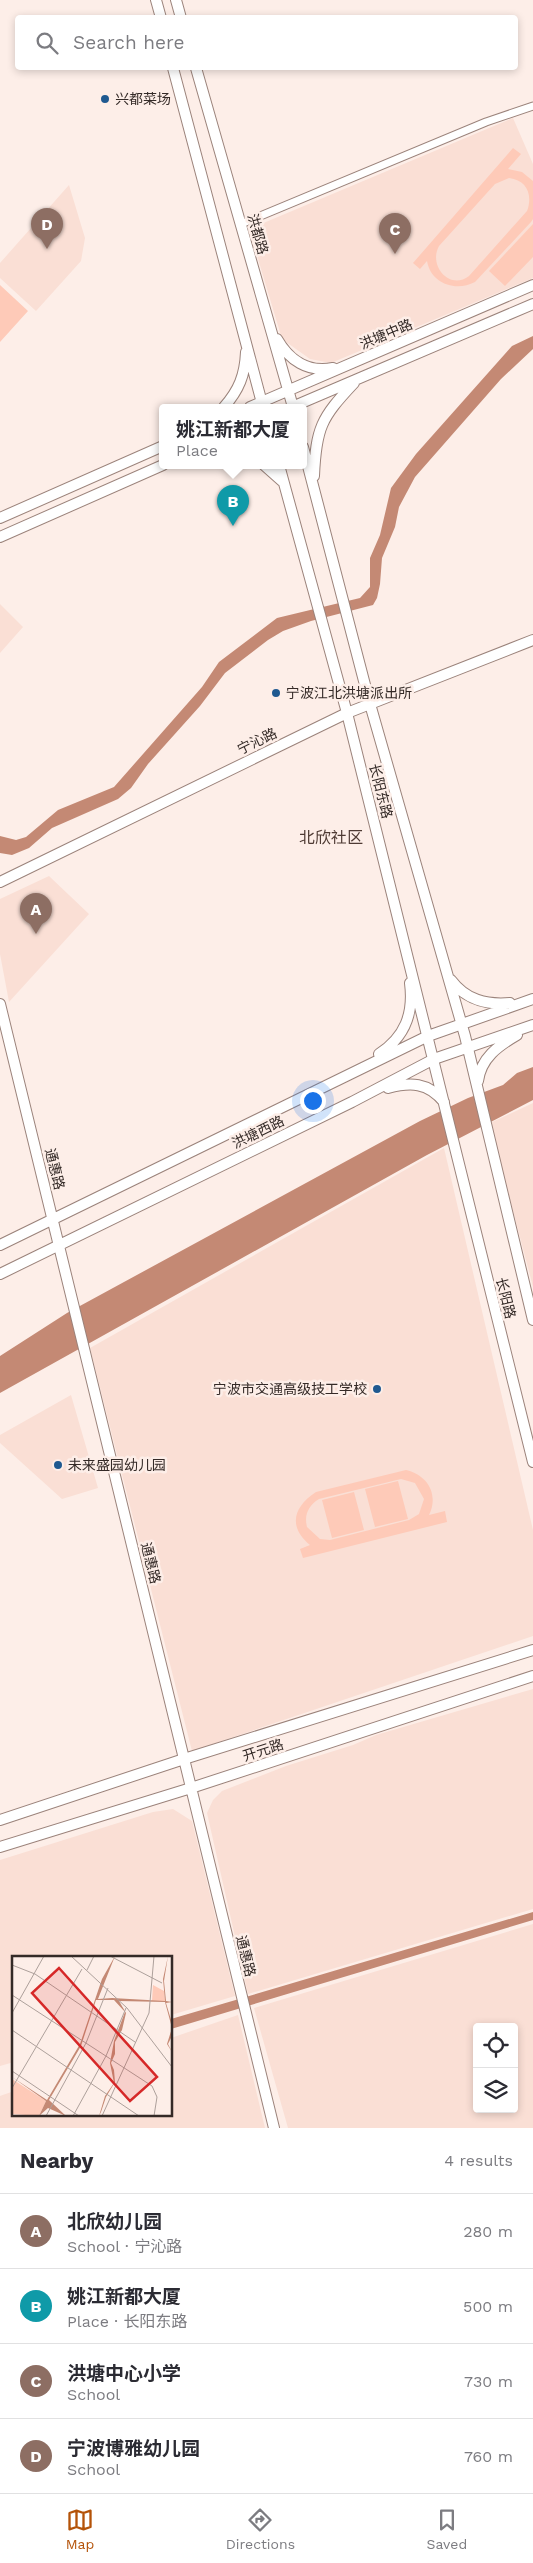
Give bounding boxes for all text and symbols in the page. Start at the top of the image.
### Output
search box [15,15,518,70]
icon: search [33,29,61,57]
text: Search here [73,31,184,54]
place label: 兴都菜场 [115,91,171,107]
marker: 兴都菜场 [99,93,111,105]
pin: D [31,208,63,249]
street label: 洪都路 [245,212,271,256]
pin: C [379,213,411,254]
street label: 洪塘中路 [357,316,415,352]
popup [159,404,307,469]
text: 姚江新都大厦 [176,418,290,441]
text: Place [176,441,218,460]
pin: B [217,485,249,526]
place label: 宁波江北洪塘派出所 [286,685,412,701]
marker: 宁波江北洪塘派出所 [270,687,282,699]
street label: 宁沁路 [235,725,279,757]
street label: 长阳东路 [366,762,396,820]
district label: 北欣社区 [299,828,363,847]
pin: A [20,893,52,934]
your location [300,1088,326,1114]
street label: 洪塘西路 [229,1113,287,1151]
street label: 通惠路 [42,1147,68,1191]
street label: 长阳路 [493,1276,519,1320]
place label: 宁波市交通高级技工学校 [213,1381,367,1397]
marker: 宁波市交通高级技工学校 [371,1383,383,1395]
place label: 未来盛园幼儿园 [68,1457,166,1473]
marker: 未来盛园幼儿园 [52,1459,64,1471]
street label: 通惠路 [138,1541,164,1585]
street label: 开元路 [241,1736,285,1764]
street label: 通惠路 [233,1934,259,1978]
inset map [12,1956,172,2116]
map controls [473,2023,518,2113]
button: locate [473,2023,518,2068]
button: layers [473,2068,518,2113]
text: Nearby [20,2148,93,2173]
text: 4 results [444,2151,513,2170]
text: 北欣幼儿园 [67,2210,162,2233]
text: A [31,2222,41,2241]
text: 280 m [463,2222,513,2241]
text: School · 宁沁路 [67,2237,182,2256]
text: 姚江新都大厦 [67,2285,181,2308]
text: B [31,2297,41,2316]
text: 500 m [463,2297,513,2316]
text: Place · 长阳东路 [67,2312,187,2331]
text: 洪塘中心小学 [67,2362,181,2385]
text: C [31,2372,41,2391]
text: 730 m [464,2372,513,2391]
text: School [67,2385,120,2404]
text: 宁波博雅幼儿园 [67,2437,200,2460]
text: D [30,2447,42,2466]
text: 760 m [464,2447,513,2466]
text: School [67,2460,120,2479]
tab: Map [66,2506,94,2552]
tab: Directions [226,2506,295,2552]
tab: Saved [427,2506,467,2552]

